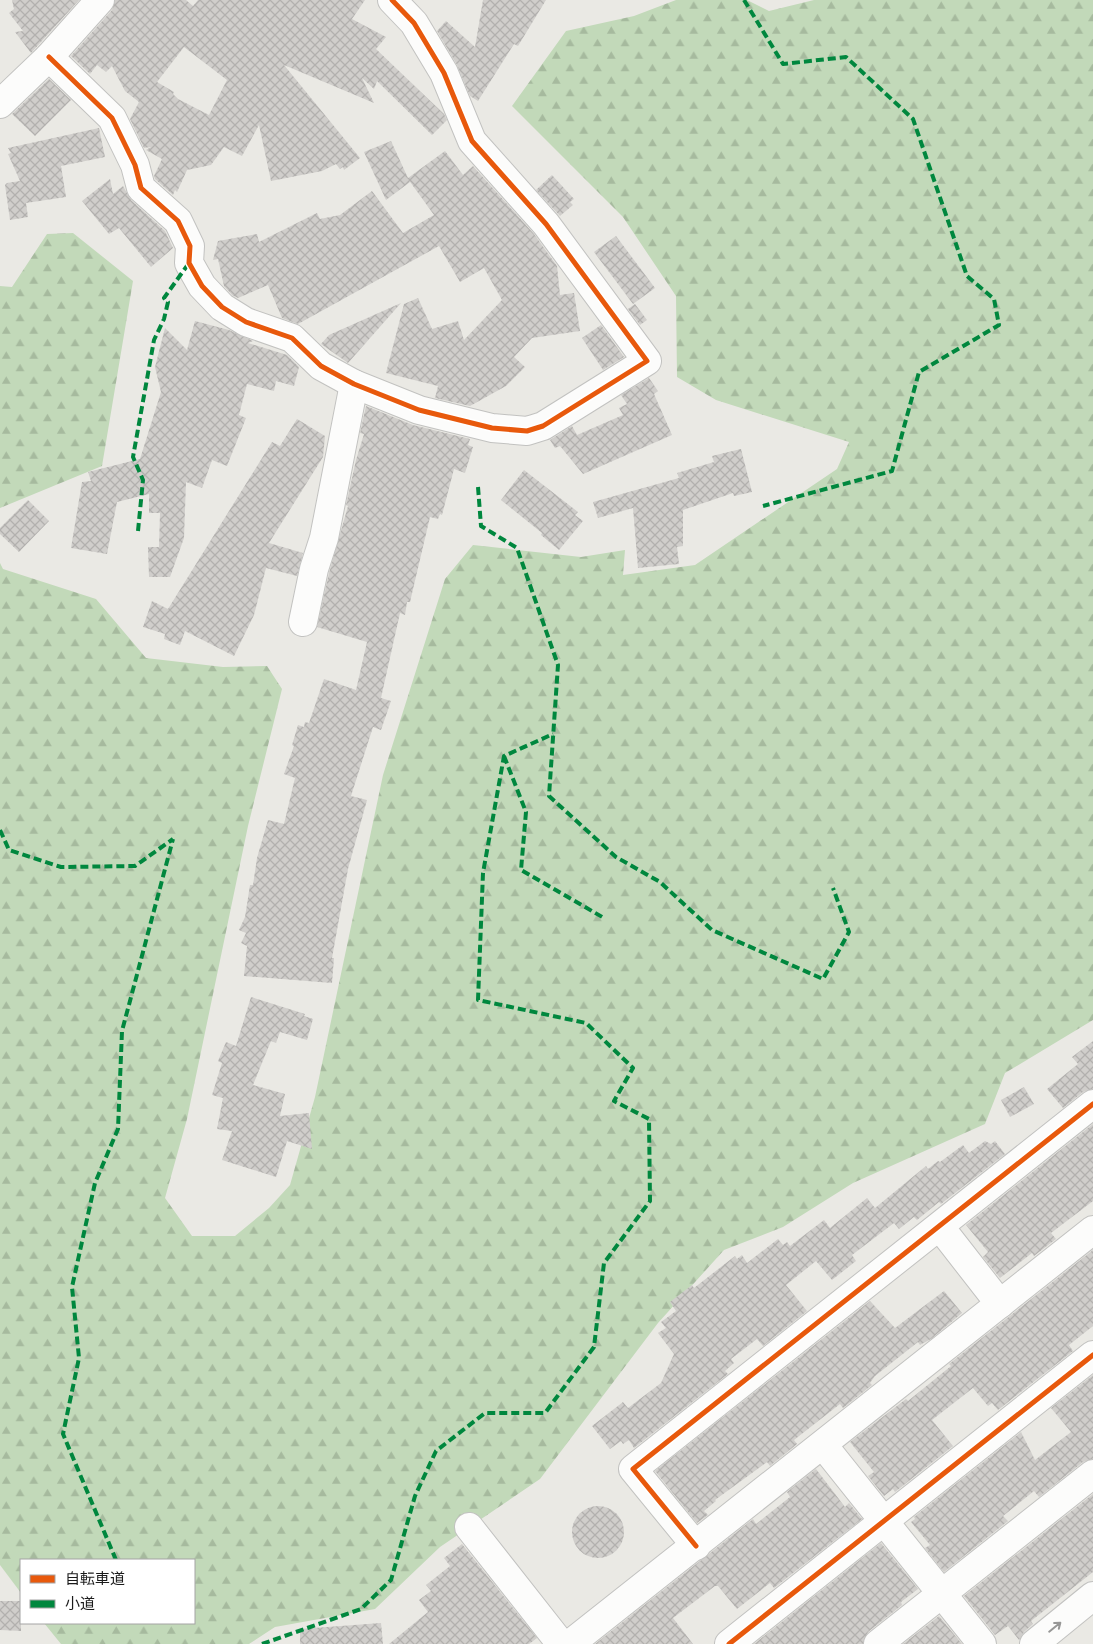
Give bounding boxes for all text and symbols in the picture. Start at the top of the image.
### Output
legend [20,1559,195,1624]
text: 自転車道 [65,1569,125,1588]
text: 小道 [65,1594,95,1613]
one-way arrow [1048,1621,1061,1632]

